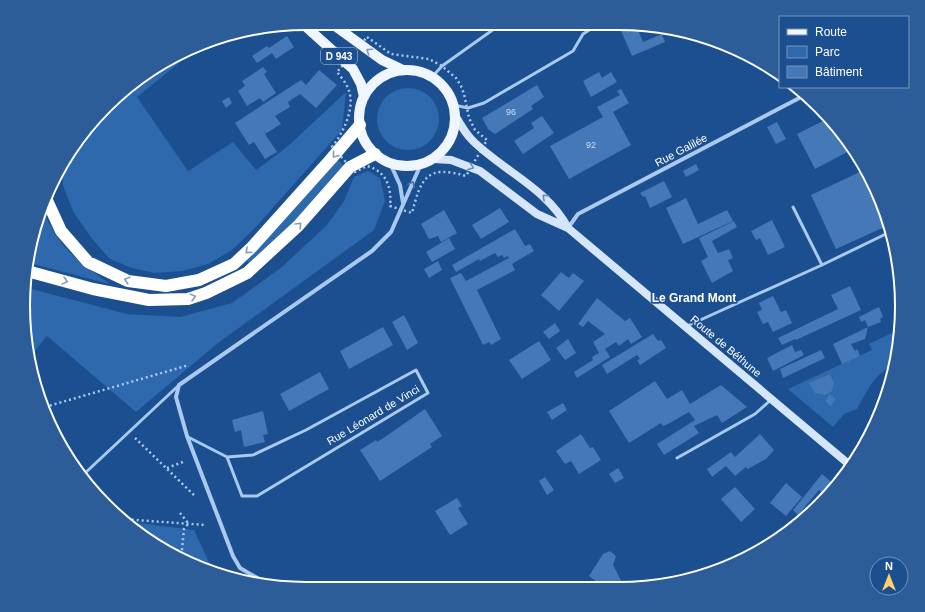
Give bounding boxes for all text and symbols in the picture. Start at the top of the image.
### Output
legend [779,16,909,88]
text: Route [815,25,847,39]
text: Parc [815,45,840,59]
road number: D 943 [321,48,357,64]
one-way arrow [366,49,373,56]
text: Bâtiment [815,65,863,79]
house number: 96 [506,107,516,117]
street label: Rue Galilée [653,131,709,169]
house number: 92 [586,140,596,150]
one-way arrow [332,150,340,158]
one-way arrow [467,163,474,171]
one-way arrow [407,181,415,188]
one-way arrow [542,195,550,202]
one-way arrow [294,222,302,230]
one-way arrow [245,247,252,254]
one-way arrow [124,276,131,285]
one-way arrow [62,277,68,285]
district label: Le Grand Mont [652,291,736,305]
one-way arrow [189,293,196,302]
street label: Route de Béthune [688,313,764,379]
street label: Rue Léonard de Vinci [325,383,421,447]
north arrow [869,556,909,596]
text: N [885,560,893,572]

